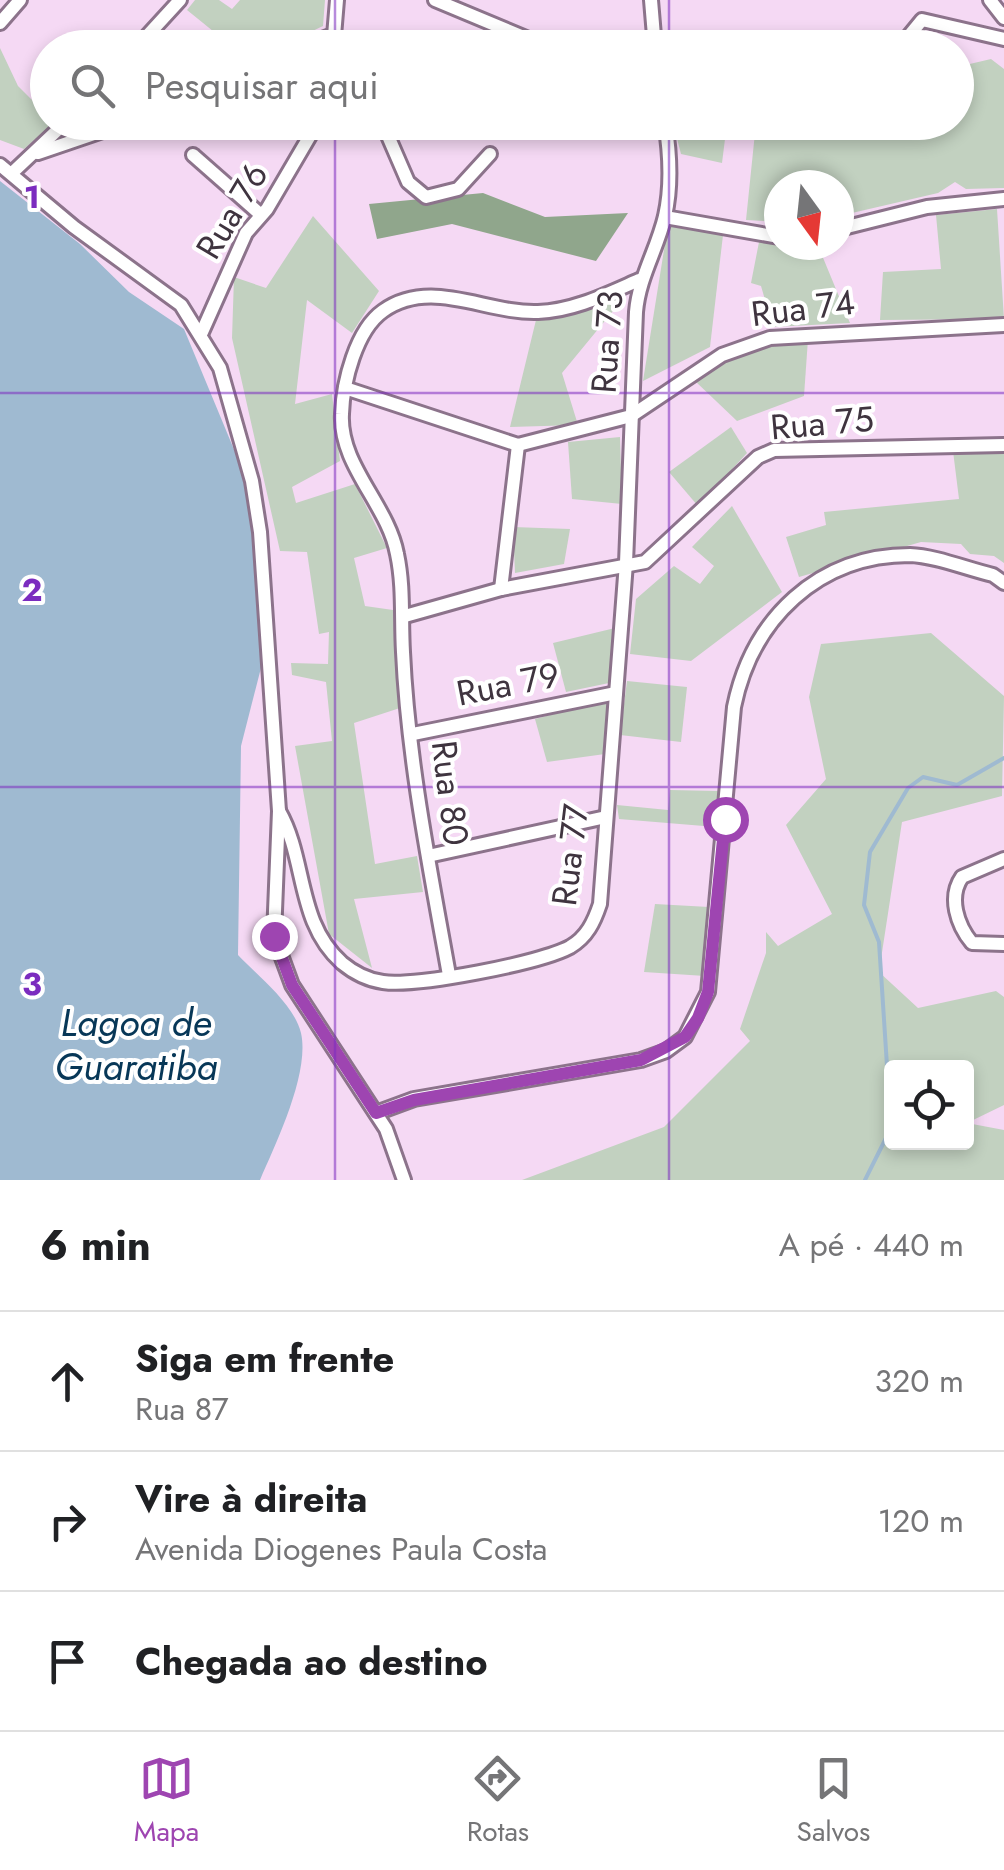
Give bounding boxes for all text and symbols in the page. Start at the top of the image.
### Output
search box [30,30,974,140]
icon: search [65,58,120,113]
text: Pesquisar aqui [145,58,379,113]
street label: Rua 76 [184,154,280,268]
north arrow [764,170,854,260]
text: 1 [24,174,40,220]
street label: Rua 74 [748,277,858,339]
street label: Rua 73 [578,289,636,395]
street label: Rua 75 [768,394,876,452]
text: 2 [22,567,43,613]
street label: Rua 79 [452,650,564,718]
street label: Rua 80 [419,738,481,848]
route start [703,797,749,843]
street label: Rua 77 [539,801,601,909]
route end [252,914,298,960]
text: 3 [22,961,42,1007]
water label: Lagoa de Guaratiba [54,995,218,1094]
map controls [884,1060,974,1150]
button: locate [884,1060,974,1150]
text: 6 min [40,1215,151,1276]
text: A pé · 440 m [779,1222,964,1268]
text: Siga em frente [135,1331,394,1386]
icon: ahead [40,1354,95,1409]
text: 320 m [875,1358,964,1404]
text: Rua 87 [135,1386,229,1432]
text: Vire à direita [135,1471,368,1526]
icon: right [40,1494,95,1549]
text: 120 m [878,1498,964,1544]
text: Avenida Diogenes Paula Costa [135,1526,547,1572]
icon: arrive [40,1634,95,1689]
text: Chegada ao destino [135,1634,488,1689]
tab: Mapa [134,1751,199,1852]
tab: Rotas [467,1751,529,1852]
tab: Salvos [797,1751,870,1852]

